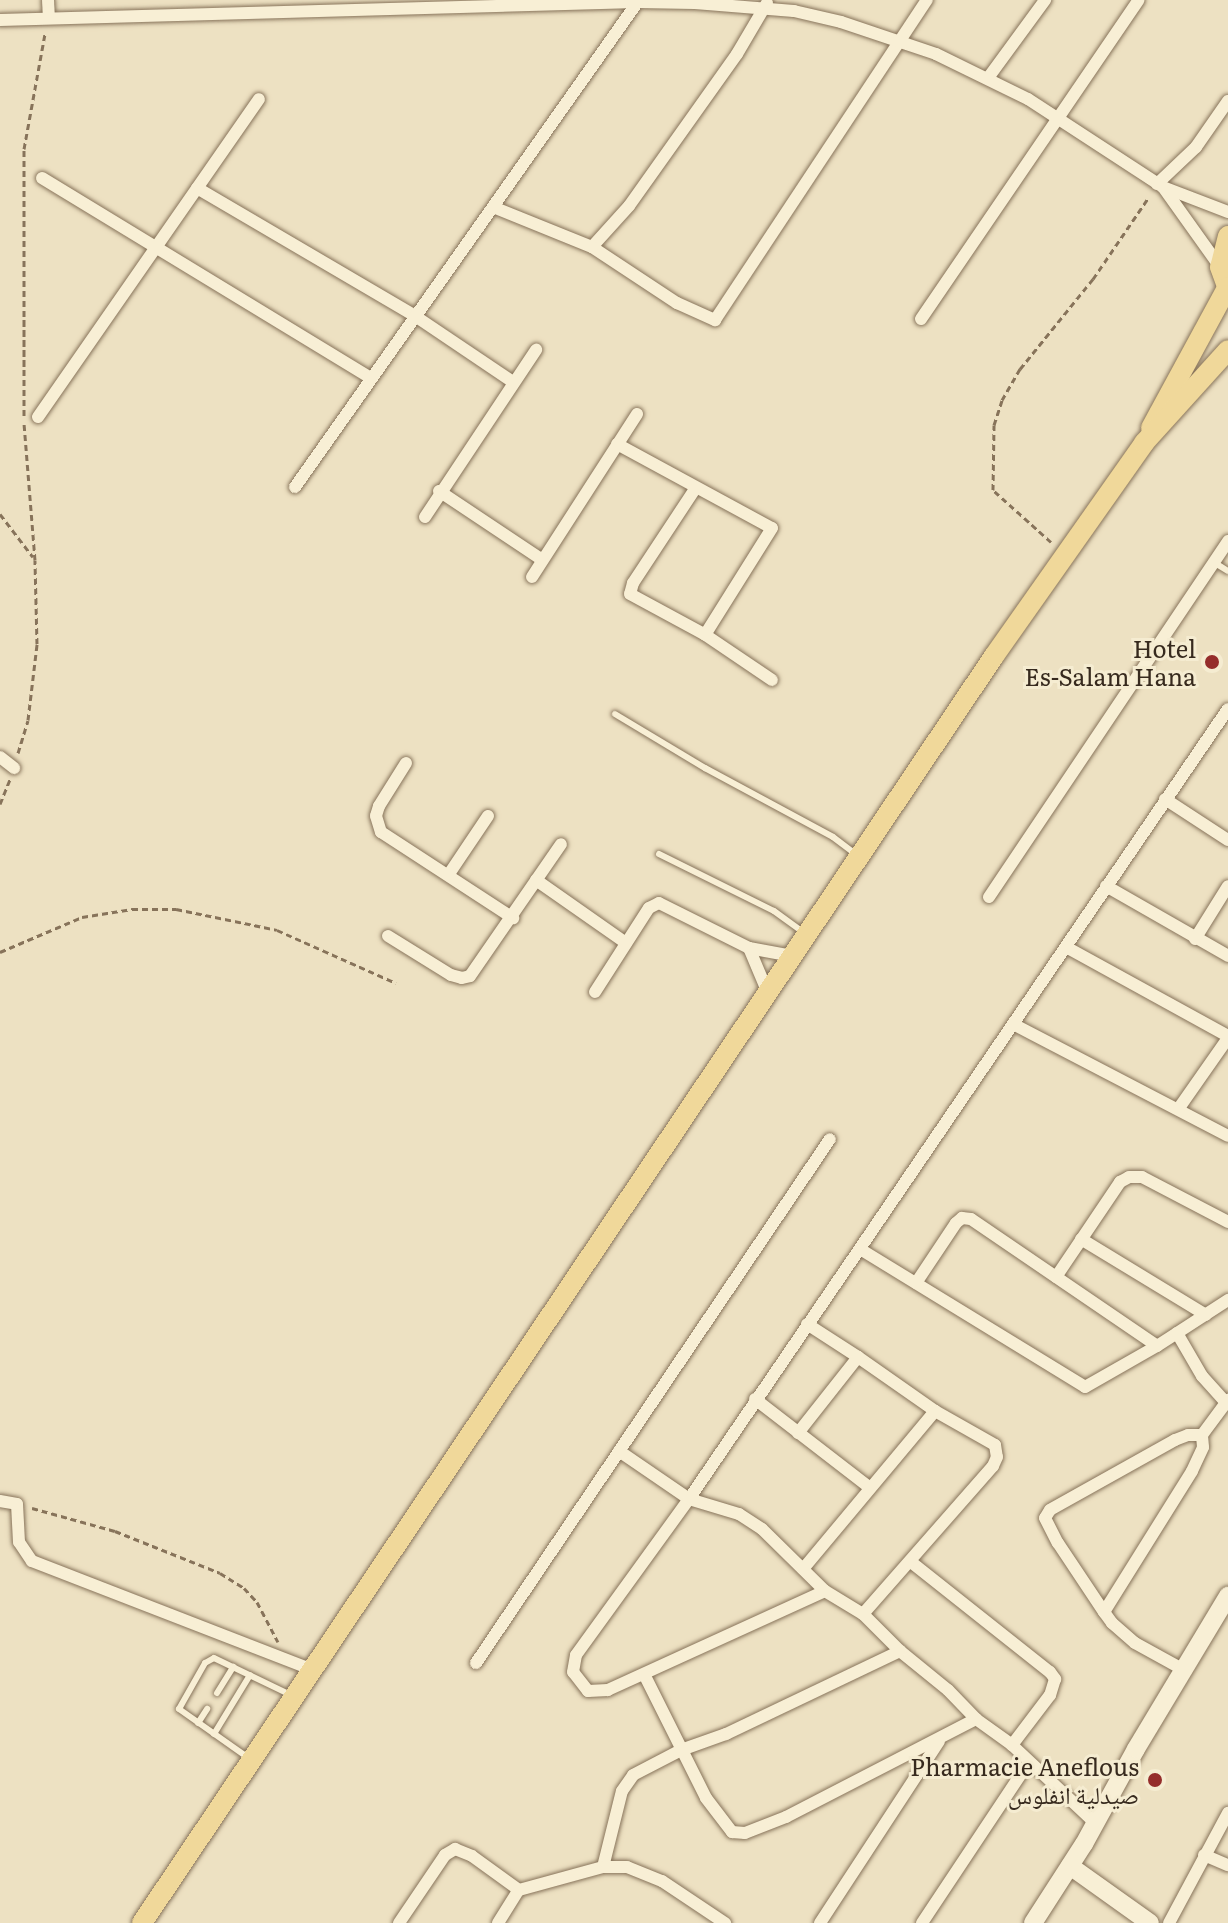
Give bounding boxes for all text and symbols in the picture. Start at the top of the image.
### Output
place label: Hotel Es-Salam Hana [1025,634,1196,690]
marker: Hotel Es-Salam Hana [1203,653,1221,671]
place label: Pharmacie Aneflous صيدلية انفلوس [910,1752,1139,1808]
marker: Pharmacie Aneflous صيدلية انفلوس [1146,1771,1164,1789]

